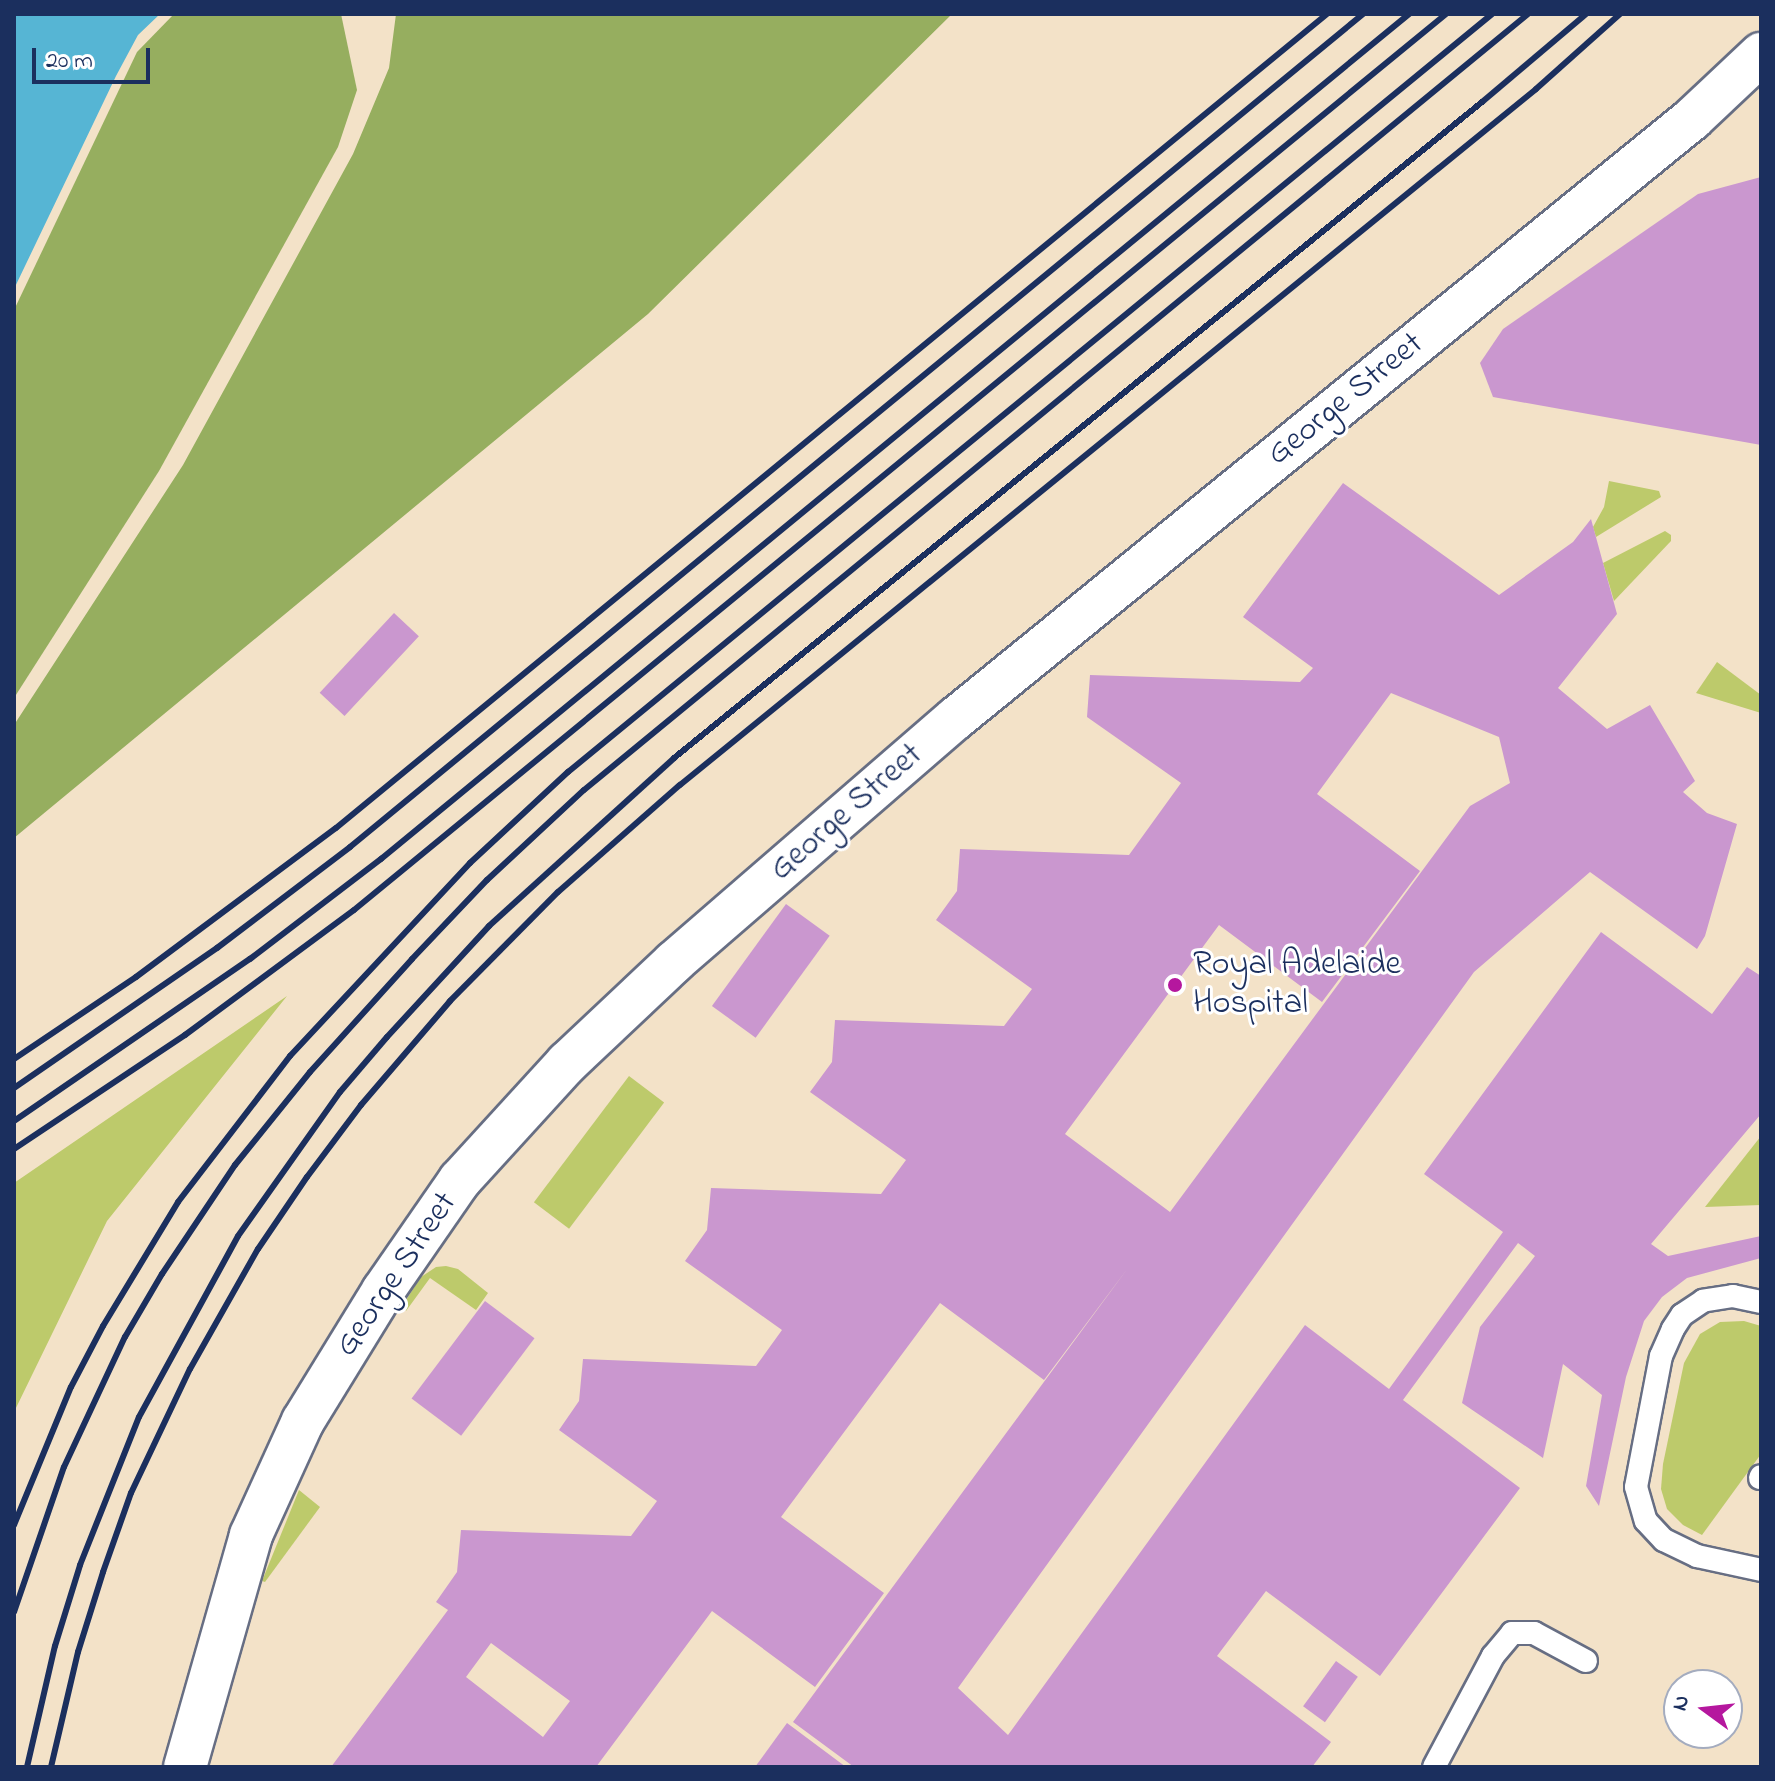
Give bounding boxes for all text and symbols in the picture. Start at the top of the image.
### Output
scale bar [36,32,154,82]
text: 20 m [46,44,93,79]
street label: George Street [1260,325,1432,475]
street label: George Street [762,735,932,891]
place label: Royal Adelaide Hospital [1193,945,1401,1024]
marker: Royal Adelaide Hospital [1164,974,1186,996]
street label: George Street [327,1185,467,1365]
north arrow [1663,1669,1743,1749]
text: N [1664,1692,1699,1715]

